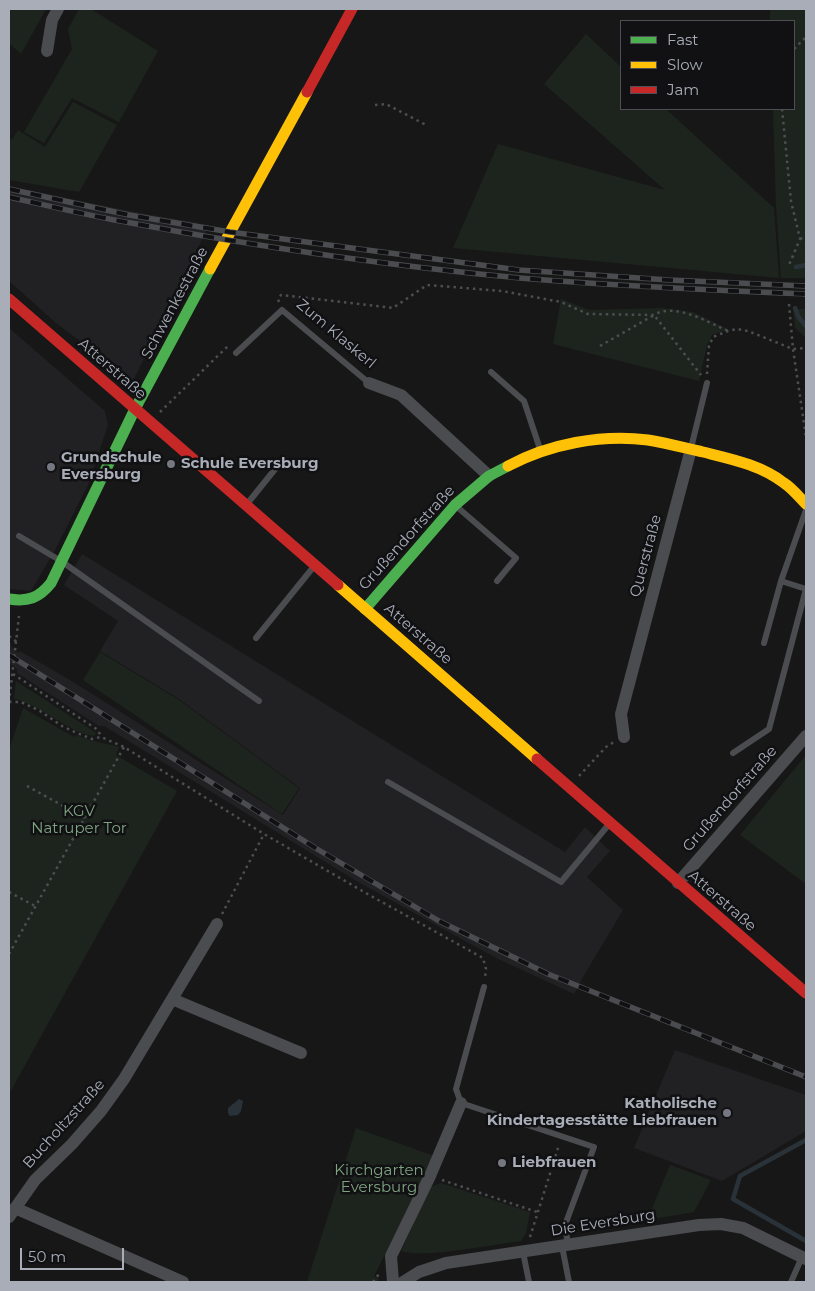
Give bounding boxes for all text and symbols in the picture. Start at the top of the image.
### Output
legend [620,20,795,110]
text: Fast [667,30,698,49]
text: Slow [667,55,703,74]
text: Jam [667,80,699,99]
street label: Schwenkestraße [138,244,212,362]
street label: Zum Klaskerl [293,296,379,372]
street label: Atterstraße [74,335,150,403]
place label: Grundschule Eversburg [61,449,162,484]
place label: Schule Eversburg [181,455,318,473]
marker: Schule Eversburg [165,458,177,470]
marker: Grundschule Eversburg [45,461,57,473]
street label: Grußendorfstraße [355,482,459,594]
street label: Querstraße [626,513,666,599]
street label: Atterstraße [380,600,456,668]
street label: Grußendorfstraße [679,742,781,856]
park label: KGV Natruper Tor [31,803,127,838]
street label: Atterstraße [684,867,760,935]
street label: Bucholtzstraße [19,1076,109,1172]
place label: Katholische Kindertagesstätte Liebfrauen [487,1095,717,1130]
marker: Katholische Kindertagesstätte Liebfrauen [721,1107,733,1119]
place label: Liebfrauen [512,1154,596,1172]
marker: Liebfrauen [496,1157,508,1169]
park label: Kirchgarten Eversburg [334,1162,424,1197]
street label: Die Eversburg [549,1206,657,1240]
scale bar [22,1238,126,1270]
text: 50 m [28,1247,66,1266]

